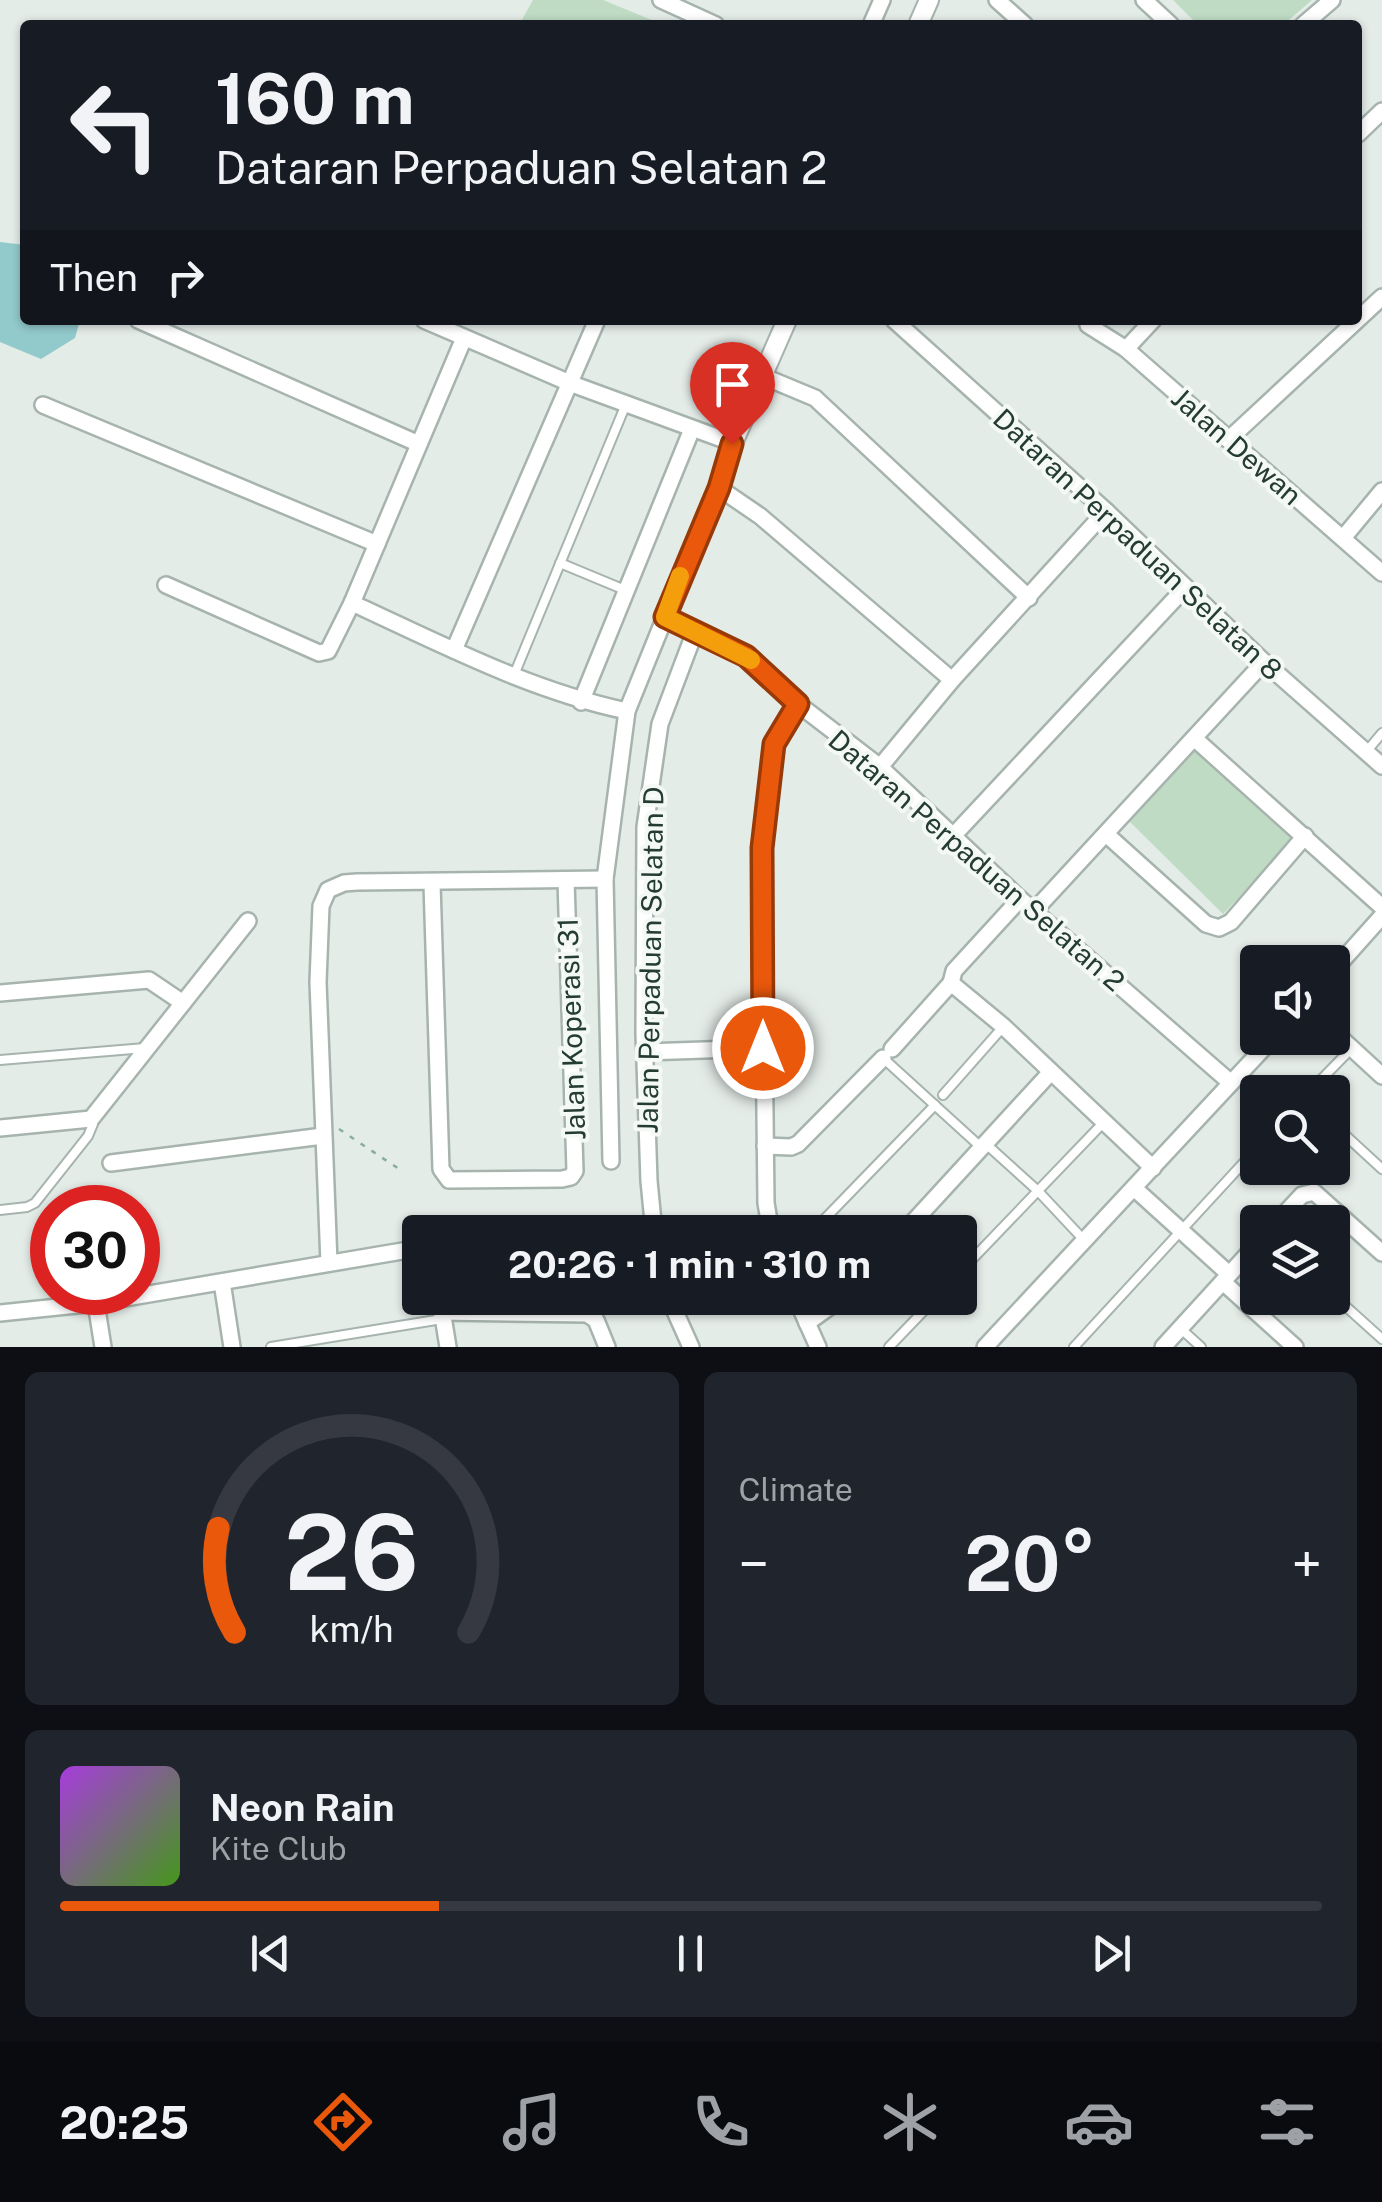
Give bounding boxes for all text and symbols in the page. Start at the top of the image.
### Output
text: 160 m [215,57,415,140]
icon: left [50,60,180,190]
text: Dataran Perpaduan Selatan 2 [215,141,827,194]
icon: right [158,250,213,305]
text: Then [50,255,138,300]
pin [690,342,775,445]
icon: arrive [705,357,760,412]
street label: Jalan Dewan [1165,381,1309,511]
street label: Dataran Perpaduan Selatan 8 [987,402,1289,686]
street label: Dataran Perpaduan Selatan 2 [822,723,1132,997]
street label: Jalan Perpaduan Selatan D [630,786,670,1134]
street label: Jalan Koperasi 31 [551,917,591,1141]
map controls [1240,945,1350,1315]
button: sound [1240,945,1350,1055]
position arrow [711,996,815,1100]
button: search [1240,1075,1350,1185]
speed limit sign: 30 [30,1185,160,1315]
button: layers [1240,1205,1350,1315]
text: 20:26 · 1 min · 310 m [508,1242,871,1287]
text: Climate [739,1471,853,1508]
text: 26 [284,1491,419,1613]
text: 20° [964,1520,1096,1608]
text: − [739,1532,769,1596]
text: + [1291,1532,1322,1596]
text: km/h [310,1608,394,1650]
text: Neon Rain [210,1785,394,1830]
text: Kite Club [210,1830,347,1867]
icon: previous [243,1926,298,1981]
icon: pause [663,1926,718,1981]
icon: next [1084,1926,1139,1981]
icon: directions [308,2087,378,2157]
icon: music [497,2087,567,2157]
icon: phone [686,2087,756,2157]
icon: climate [875,2087,945,2157]
icon: car [1064,2087,1134,2157]
icon: filters [1252,2087,1322,2157]
text: 20:25 [59,2096,189,2149]

